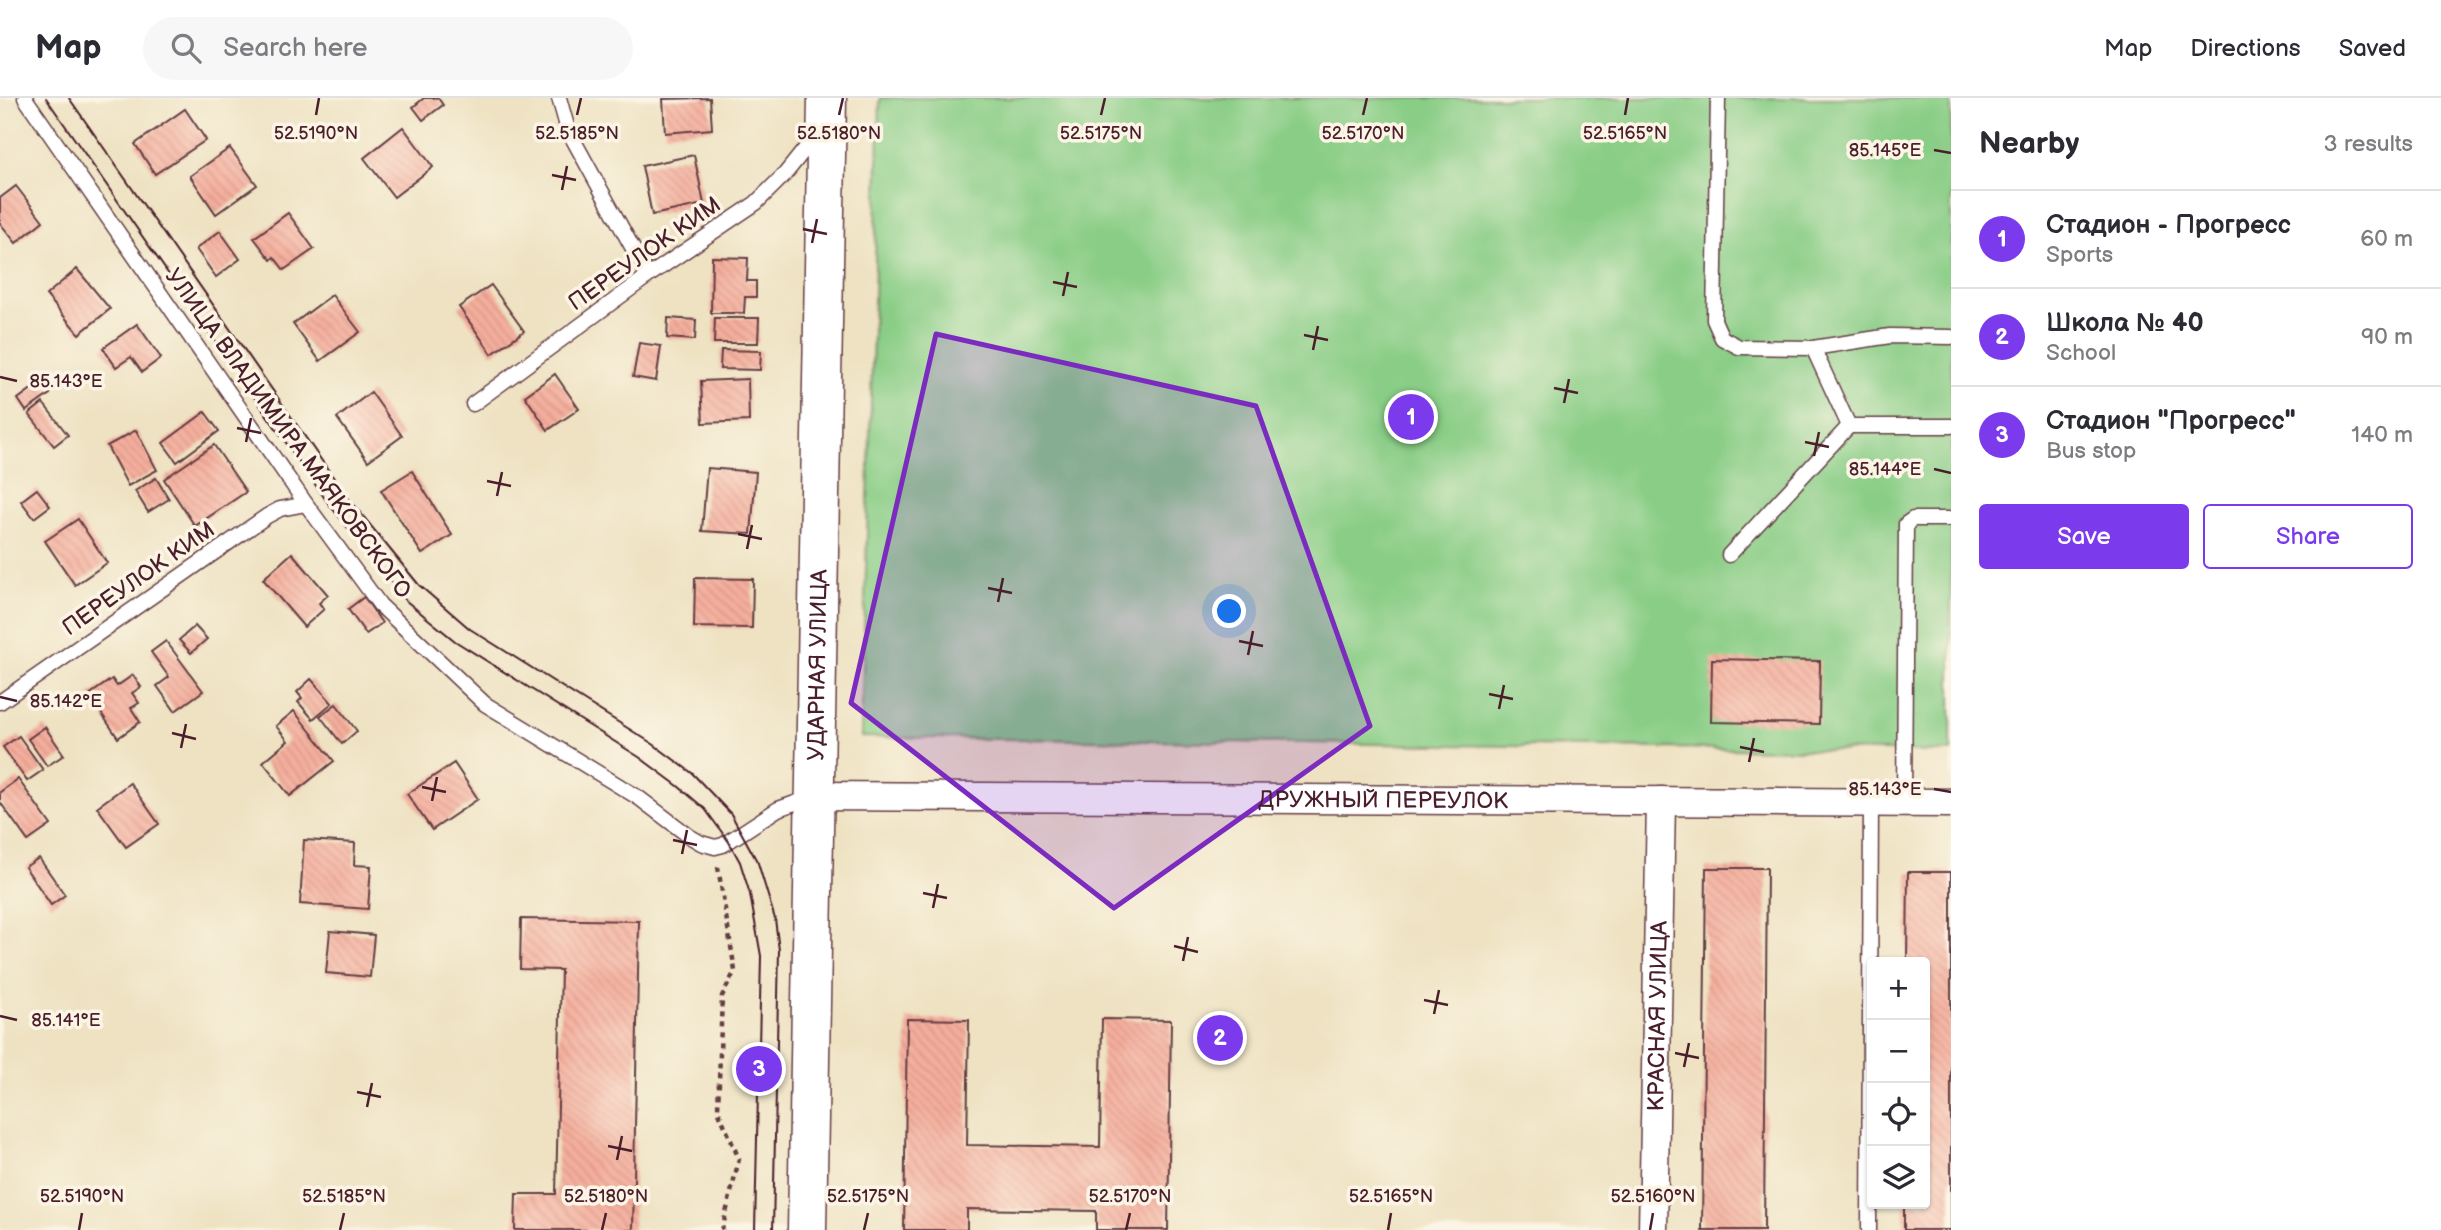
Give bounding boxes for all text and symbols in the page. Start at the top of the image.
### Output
search box [143,17,633,80]
text: Map [35,28,101,68]
icon: search [167,29,205,67]
text: Search here [223,33,367,64]
text: Map [2104,34,2152,63]
text: Directions [2190,34,2301,63]
text: Saved [2339,34,2406,63]
text: 52.5190°N [274,123,358,144]
text: 52.5185°N [535,123,619,144]
text: 52.5180°N [797,123,881,144]
text: 52.5175°N [1060,123,1142,144]
text: 52.5170°N [1322,123,1404,144]
text: 52.5165°N [1583,123,1667,144]
text: Nearby [1979,126,2079,162]
text: 3 results [2324,130,2413,158]
text: 85.145°E [1849,140,1921,161]
street label: ПЕРЕУЛОК КИМ [563,191,726,317]
text: Стадион - Прогресс [2046,210,2291,241]
text: 1 [1997,225,2007,253]
text: 60 m [2360,225,2413,253]
text: Sports [2046,241,2113,269]
street label: УЛИЦА ВЛАДИМИРА МАЯКОВСКОГО [159,263,417,604]
text: Школа № 40 [2046,308,2204,339]
text: 2 [1995,323,2009,351]
text: 90 m [2361,323,2413,351]
text: School [2046,339,2116,367]
text: 85.143°E [29,371,103,392]
pin: 1 [1388,391,1434,443]
text: Стадион "Прогресс" [2046,406,2296,437]
text: 3 [1995,421,2009,449]
text: 140 m [2351,421,2413,449]
text: Bus stop [2046,437,2136,465]
text: 85.144°E [1849,459,1921,480]
button: Save [1979,504,2189,569]
button: Share [2203,504,2413,569]
street label: ПЕРЕУЛОК КИМ [57,516,220,642]
street label: УДАРНАЯ УЛИЦА [802,569,834,761]
your location [1212,594,1246,628]
text: 85.142°E [30,691,102,712]
text: 85.143°E [1848,779,1922,800]
street label: ДРУЖНЫЙ ПЕРЕУЛОК [1258,786,1508,815]
street label: КРАСНАЯ УЛИЦА [1642,920,1674,1112]
map controls [1867,957,1930,1209]
button: + [1867,957,1930,1020]
text: 85.141°E [31,1010,101,1031]
pin: 2 [1197,1012,1243,1064]
button: − [1867,1020,1930,1083]
pin: 3 [736,1043,782,1095]
button: locate [1867,1083,1930,1146]
button: layers [1867,1146,1930,1209]
text: 52.5190°N [40,1186,124,1207]
text: 52.5185°N [302,1186,386,1207]
text: 52.5180°N [564,1186,648,1207]
text: 52.5175°N [827,1186,909,1207]
text: 52.5170°N [1089,1186,1171,1207]
text: 52.5165°N [1349,1186,1433,1207]
text: 52.5160°N [1610,1186,1696,1207]

